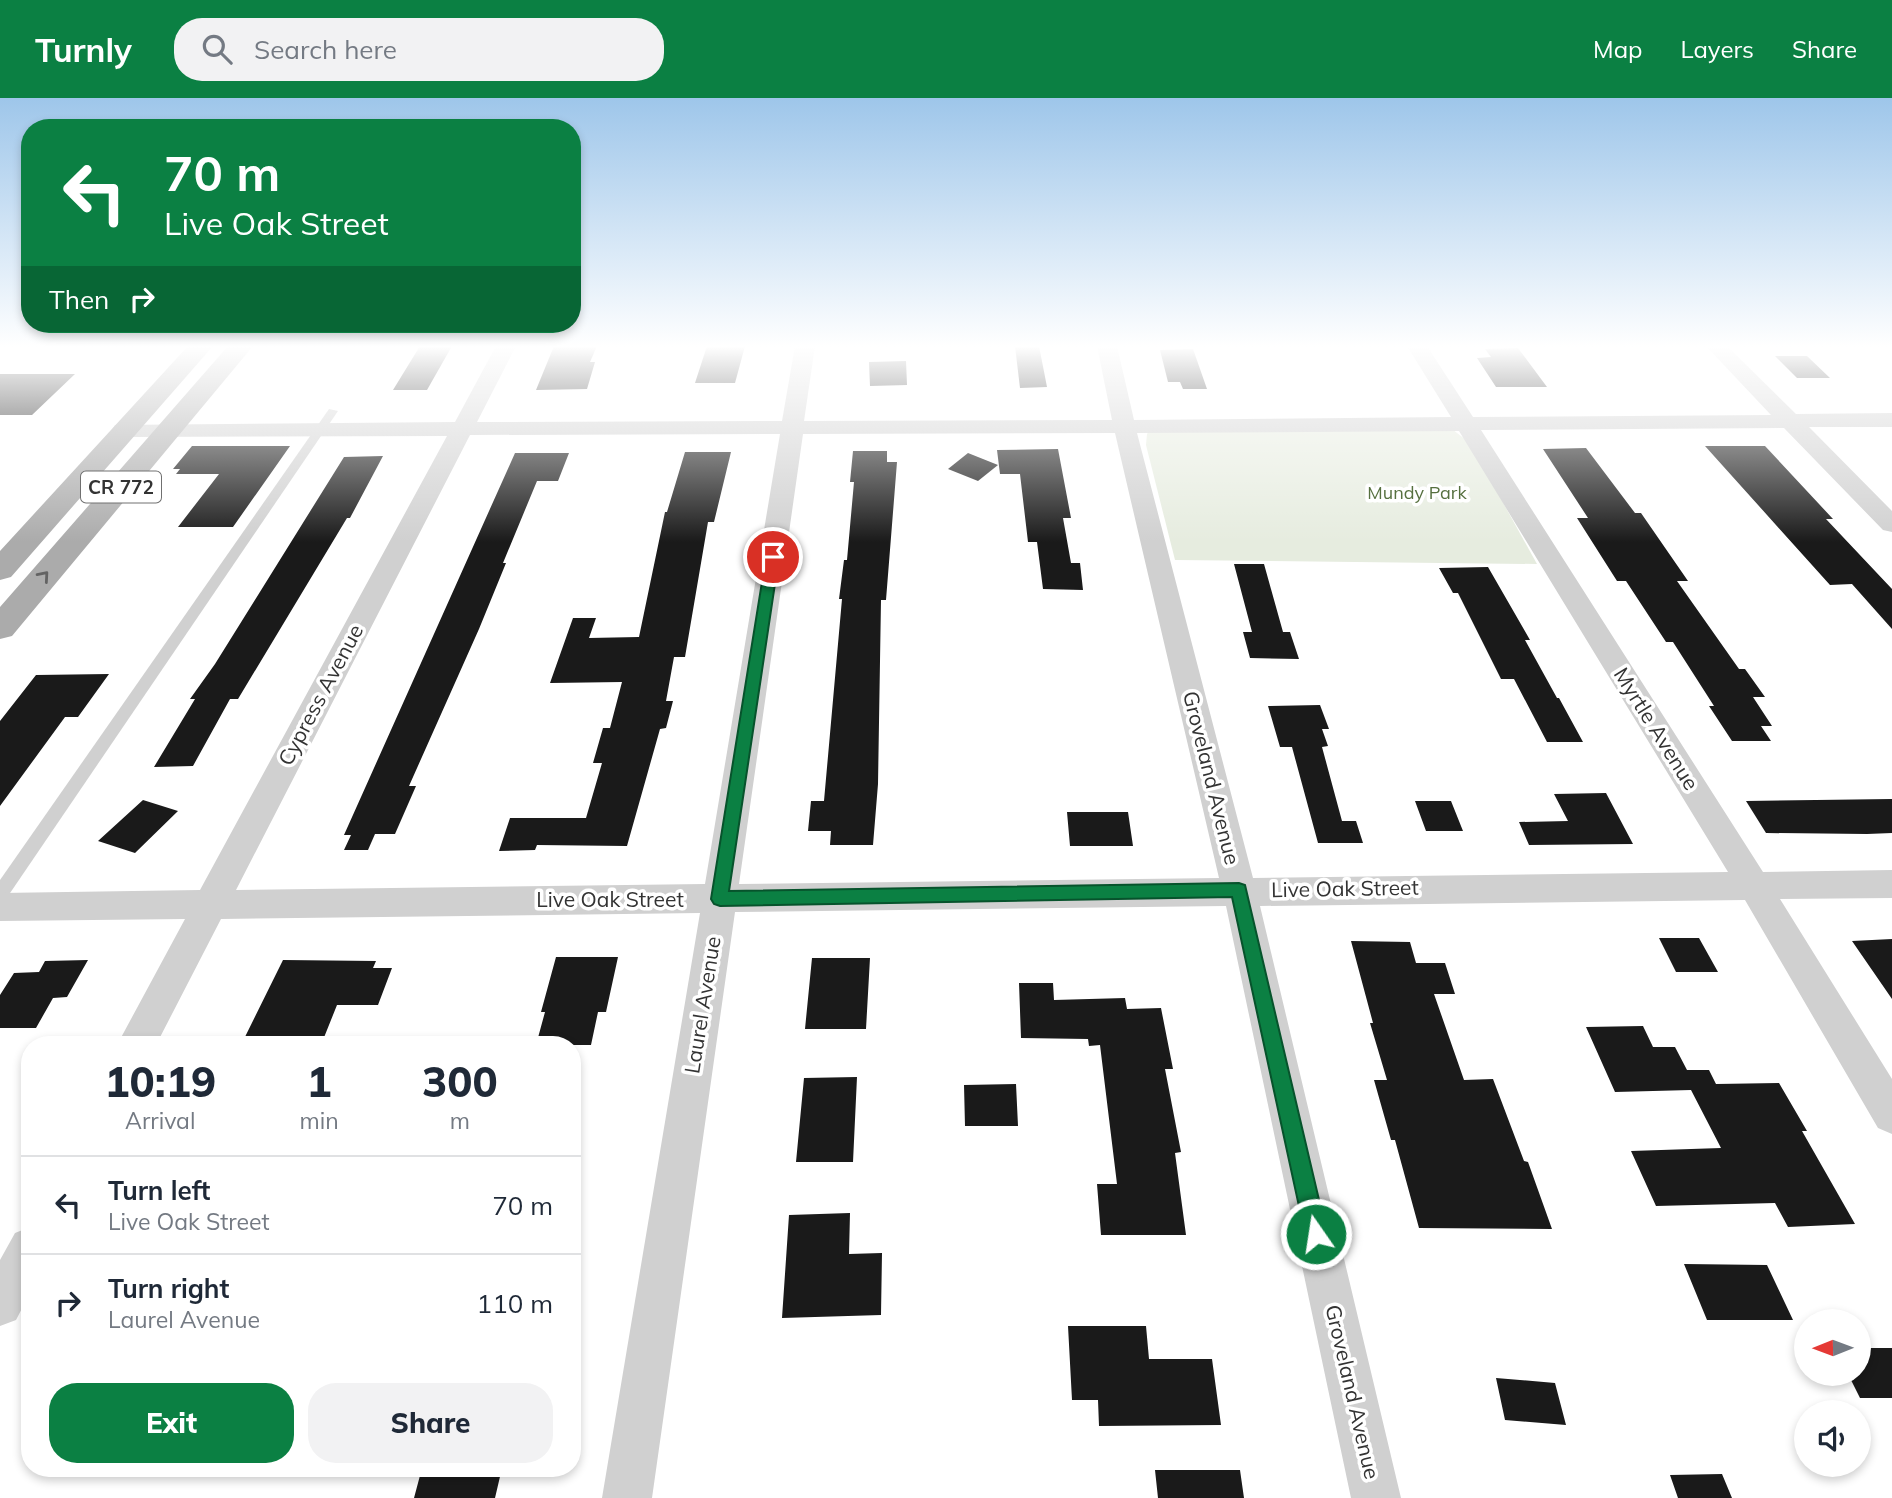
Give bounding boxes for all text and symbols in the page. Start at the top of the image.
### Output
search box [174,18,664,81]
text: Turnly [35,29,132,70]
icon: search [198,30,236,68]
text: Search here [254,33,397,66]
text: Map [1593,34,1642,64]
text: Layers [1680,34,1754,64]
text: Share [1792,34,1857,64]
text: 70 m [164,142,280,203]
icon: left [49,147,140,238]
text: Live Oak Street [164,203,389,243]
icon: right [123,280,161,318]
text: Then [49,283,109,316]
road number: CR 772 [81,472,161,502]
park label: Mundy Park [1367,481,1467,504]
pin [743,527,803,587]
icon: arrive [754,538,792,576]
one-way arrow [36,572,48,585]
street label: Cypress Avenue [272,620,368,770]
street label: Myrtle Avenue [1609,662,1705,795]
street label: Groveland Avenue [1178,688,1246,867]
street label: Live Oak Street [1271,874,1419,902]
street label: Live Oak Street [536,886,684,912]
street label: Laurel Avenue [678,934,726,1075]
text: 10:19 [104,1055,216,1108]
text: 1 [306,1055,332,1108]
text: 300 [422,1055,498,1108]
text: Arrival [125,1106,195,1135]
text: min [299,1106,339,1135]
text: m [450,1106,470,1135]
text: Turn left [108,1174,210,1207]
icon: left [49,1186,87,1224]
text: 70 m [492,1189,553,1222]
position arrow [1279,1197,1353,1271]
text: Live Oak Street [108,1207,270,1236]
text: Turn right [108,1272,229,1305]
icon: right [49,1284,87,1322]
text: 110 m [477,1287,553,1320]
street label: Groveland Avenue [1320,1302,1386,1482]
text: Laurel Avenue [108,1305,260,1334]
north arrow [1794,1309,1871,1386]
map controls [1794,1309,1871,1477]
button: Exit [49,1383,294,1463]
button: Share [308,1383,553,1463]
button: sound [1794,1400,1871,1477]

